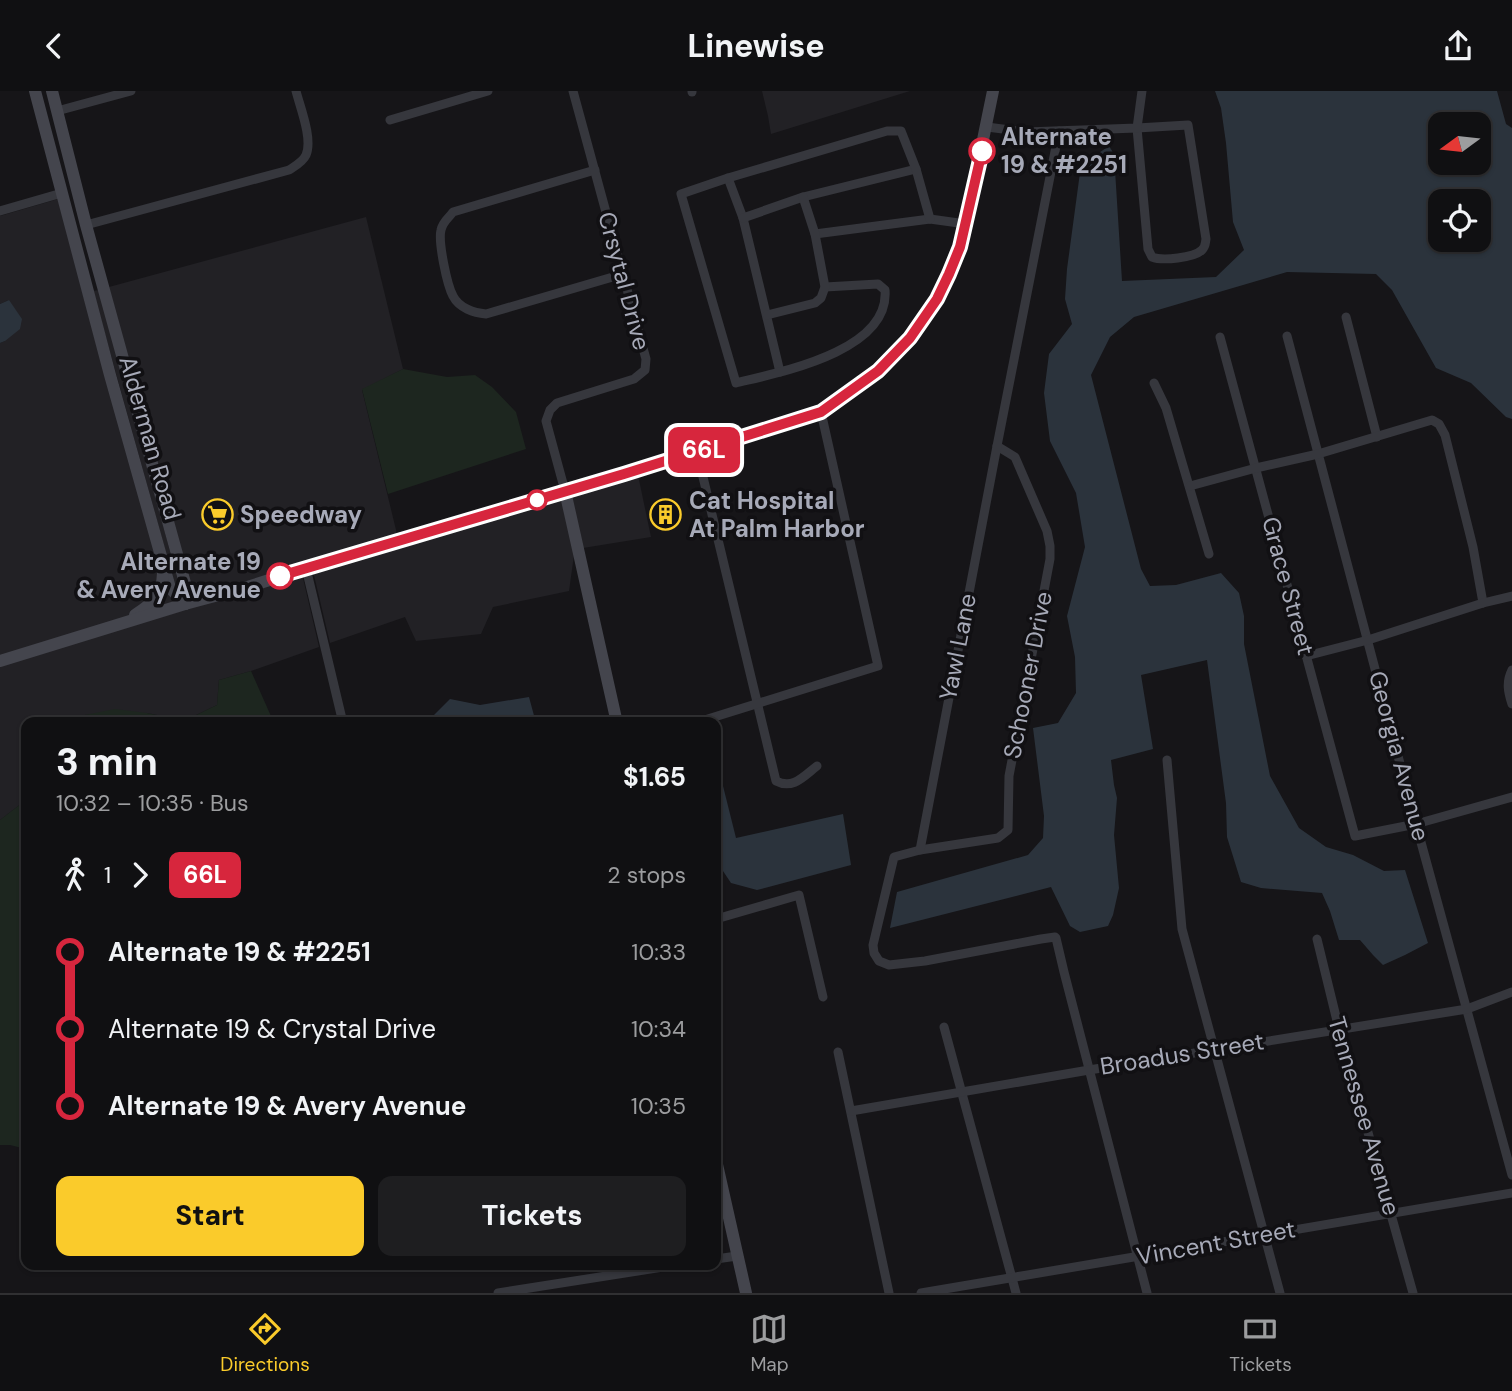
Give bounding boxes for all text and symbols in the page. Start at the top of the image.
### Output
text: Linewise [687,25,825,67]
icon: back [35,27,73,65]
icon: share [1439,27,1477,65]
north arrow [1428,112,1491,175]
map controls [1428,112,1491,252]
place label: Alternate 19 & #2251 [1001,121,1127,180]
marker: Alternate 19 & #2251 [969,138,995,164]
button: locate [1428,189,1491,252]
street label: Crsytal Drive [591,208,658,353]
street label: Alderman Road [112,352,189,524]
line badge: 66L [664,427,744,473]
text: 66L [682,434,726,465]
place label: Cat Hospital At Palm Harbor [689,485,865,544]
unlabelled marker [527,490,547,510]
supermarket icon: Speedway [200,498,234,532]
building icon: Cat Hospital At Palm Harbor [649,498,683,532]
place label: Speedway [240,499,363,530]
street label: Grace Street [1255,513,1322,658]
place label: Alternate 19 & Avery Avenue [76,546,261,605]
marker: Alternate 19 & Avery Avenue [267,563,293,589]
street label: Schooner Drive [996,589,1059,761]
street label: Yawl Lane [932,591,983,703]
street label: Georgia Avenue [1362,667,1437,844]
text: 3 min [56,737,158,787]
text: $1.65 [623,760,686,794]
text: 10:32 – 10:35 · Bus [56,788,249,818]
icon: walk [56,856,94,894]
icon: forward [121,856,159,894]
text: 66L [183,859,227,890]
text: 1 [104,860,111,890]
text: 2 stops [607,860,686,890]
text: Alternate 19 & #2251 [108,935,371,969]
text: 10:33 [631,937,686,967]
text: Alternate 19 & Crystal Drive [108,1012,436,1046]
street label: Tennessee Avenue [1321,1013,1408,1219]
text: 10:34 [631,1014,686,1044]
street label: Broadus Street [1098,1025,1266,1082]
text: Alternate 19 & Avery Avenue [108,1089,466,1123]
text: 10:35 [631,1091,686,1121]
button: Start [56,1176,364,1256]
button: Tickets [378,1176,686,1256]
street label: Vincent Street [1134,1213,1298,1272]
tab: Directions [220,1310,310,1377]
tab: Map [750,1310,789,1377]
tab: Tickets [1229,1310,1292,1377]

